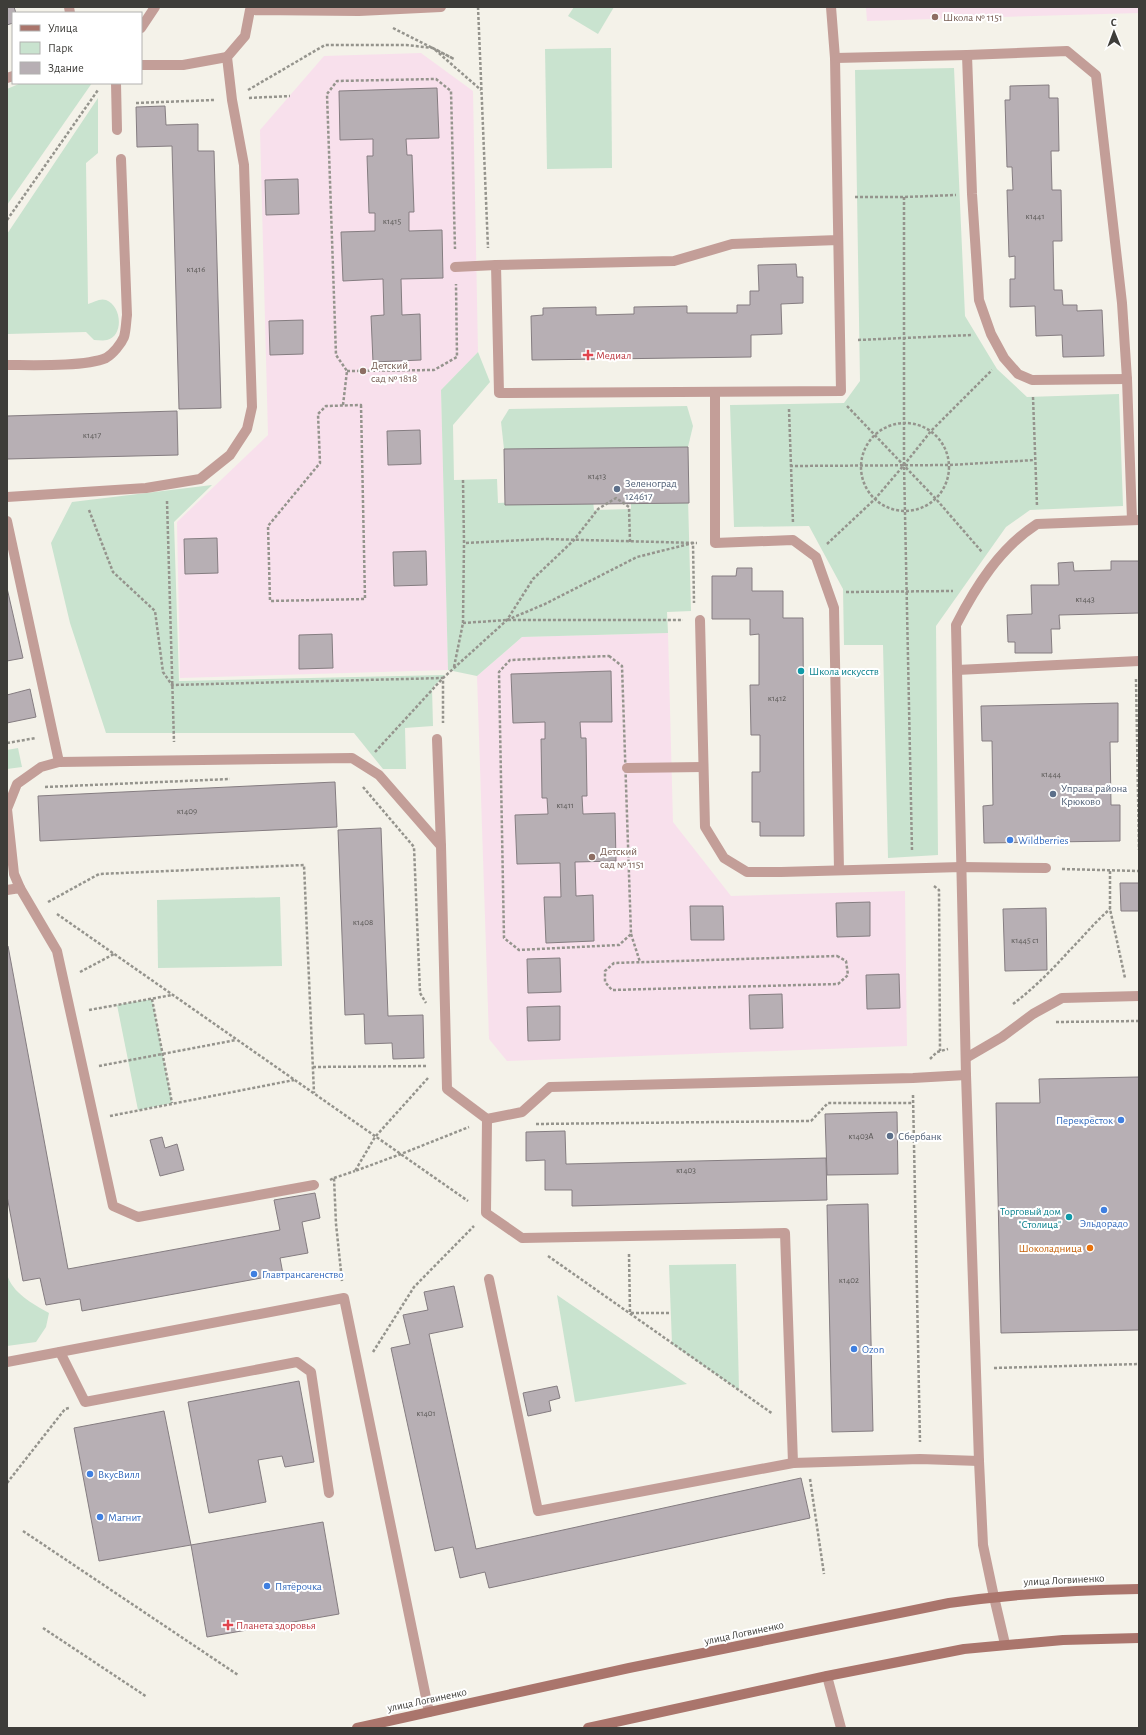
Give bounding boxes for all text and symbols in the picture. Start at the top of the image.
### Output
legend [12,12,142,84]
marker: Школа № 1151 [930,12,940,22]
place label: Школа № 1151 [943,12,1003,23]
north arrow [1094,12,1134,52]
text: С [1111,17,1117,28]
text: Улица [48,22,78,34]
text: Парк [48,42,73,54]
text: Здание [48,62,84,74]
house number: к1441 [1026,212,1044,221]
house number: к1415 [383,217,401,226]
house number: к1416 [187,265,205,274]
marker: Медиал [583,350,593,360]
place label: Медиал [596,350,631,361]
place label: Детский сад № 1818 [371,360,417,384]
marker: Детский сад № 1818 [358,366,368,376]
house number: к1417 [83,431,101,440]
house number: к1413 [588,472,606,481]
place label: Зеленоград 124617 [625,478,677,502]
marker: Зеленоград 124617 [612,484,622,494]
house number: к1443 [1075,595,1095,604]
marker: Школа искусств [796,666,806,676]
place label: Школа искусств [809,666,879,677]
house number: к1412 [768,694,786,703]
house number: к1444 [1041,770,1062,779]
place label: Управа района Крюково [1061,783,1127,807]
marker: Управа района Крюково [1048,789,1058,799]
house number: к1411 [556,801,574,810]
house number: к1409 [177,807,197,816]
marker: Wildberries [1005,835,1015,845]
place label: Wildberries [1018,835,1069,846]
place label: Детский сад № 1151 [600,846,644,870]
marker: Детский сад № 1151 [587,852,597,862]
house number: к1408 [353,918,373,927]
house number: к1445 с1 [1011,936,1039,945]
place label: Перекрёсток [1056,1115,1113,1126]
marker: Перекрёсток [1116,1115,1126,1125]
marker: Сбербанк [885,1131,895,1141]
place label: Сбербанк [898,1131,942,1142]
house number: к1403А [848,1132,874,1141]
house number: к1403 [676,1166,696,1175]
marker: Эльдорадо [1099,1205,1109,1215]
place label: Торговый дом "Столица" [1000,1206,1061,1230]
marker: Торговый дом "Столица" [1064,1212,1074,1222]
place label: Эльдорадо [1080,1218,1128,1229]
place label: Шоколадница [1019,1243,1082,1254]
marker: Шоколадница [1085,1243,1095,1253]
marker: Главтрансагенство [249,1269,259,1279]
place label: Главтрансагенство [262,1269,344,1280]
house number: к1402 [839,1276,859,1285]
marker: Ozon [849,1344,859,1354]
place label: Ozon [862,1344,884,1355]
house number: к1401 [416,1409,436,1418]
marker: ВкусВилл [85,1469,95,1479]
place label: ВкусВилл [98,1469,140,1480]
marker: Магнит [95,1512,105,1522]
place label: Магнит [108,1512,141,1523]
street label: улица Логвиненко [1022,1572,1105,1588]
marker: Пятёрочка [262,1581,272,1591]
place label: Пятёрочка [275,1581,322,1592]
street label: улица Логвиненко [702,1619,785,1647]
marker: Планета здоровья [223,1620,233,1630]
place label: Планета здоровья [236,1620,316,1631]
street label: улица Логвиненко [385,1686,468,1714]

